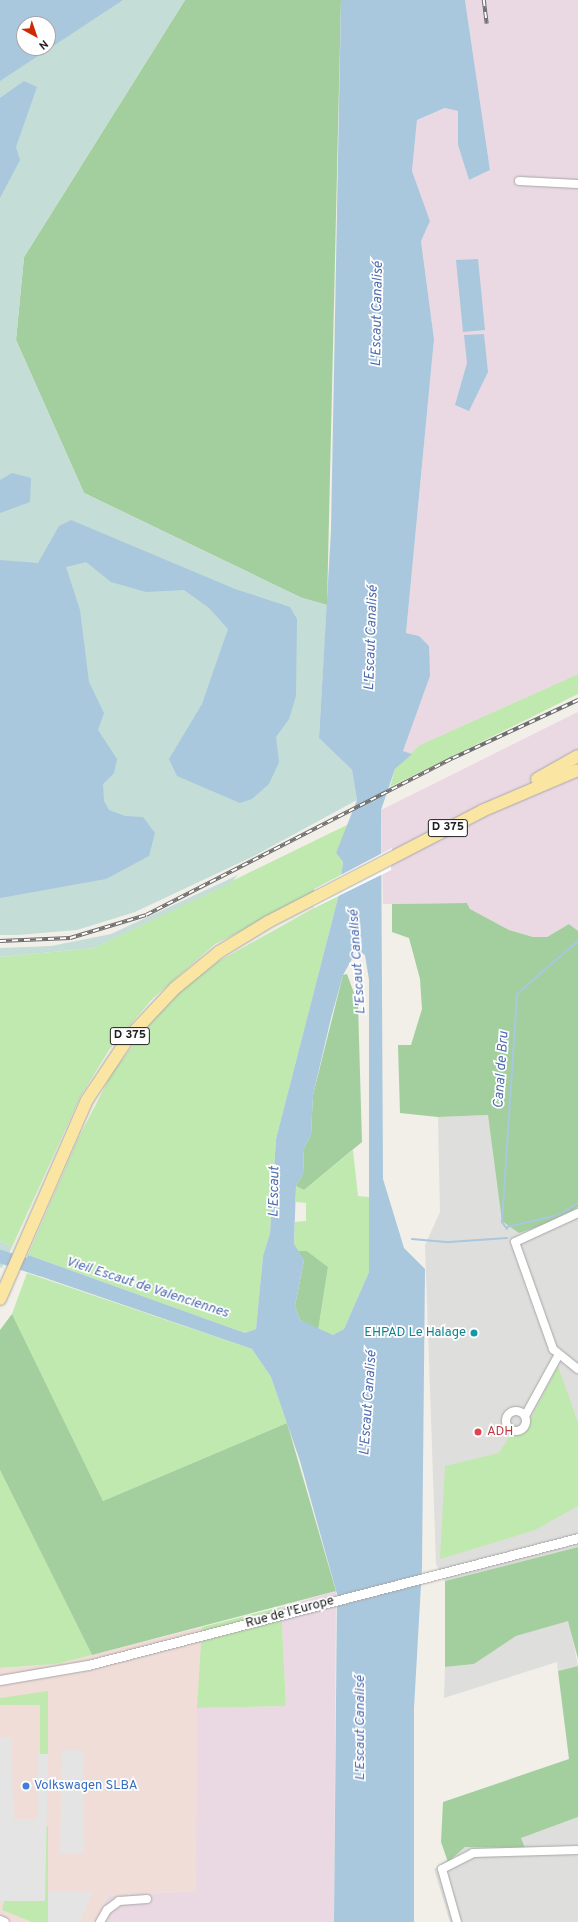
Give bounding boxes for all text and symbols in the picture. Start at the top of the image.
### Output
north arrow [16,16,56,56]
text: N [36,37,51,52]
water label: L'Escaut Canalisé [369,261,387,367]
water label: L'Escaut Canalisé [362,585,382,691]
road number: D 375 [427,818,469,838]
water label: L'Escaut Canalisé [346,909,370,1015]
road number: D 375 [109,1026,151,1046]
water label: Canal de Bru [491,1031,513,1109]
water label: L'Escaut [266,1166,284,1218]
water label: Vieil Escaut de Valenciennes [63,1254,231,1322]
place label: EHPAD Le Halage [364,1325,466,1341]
marker: EHPAD Le Halage [469,1328,479,1338]
water label: L'Escaut Canalisé [357,1350,381,1456]
place label: ADH [487,1424,513,1440]
marker: ADH [472,1426,484,1438]
street label: Rue de l'Europe [244,1594,336,1632]
water label: L'Escaut Canalisé [353,1675,369,1781]
place label: Volkswagen SLBA [34,1778,137,1794]
marker: Volkswagen SLBA [21,1781,31,1791]

